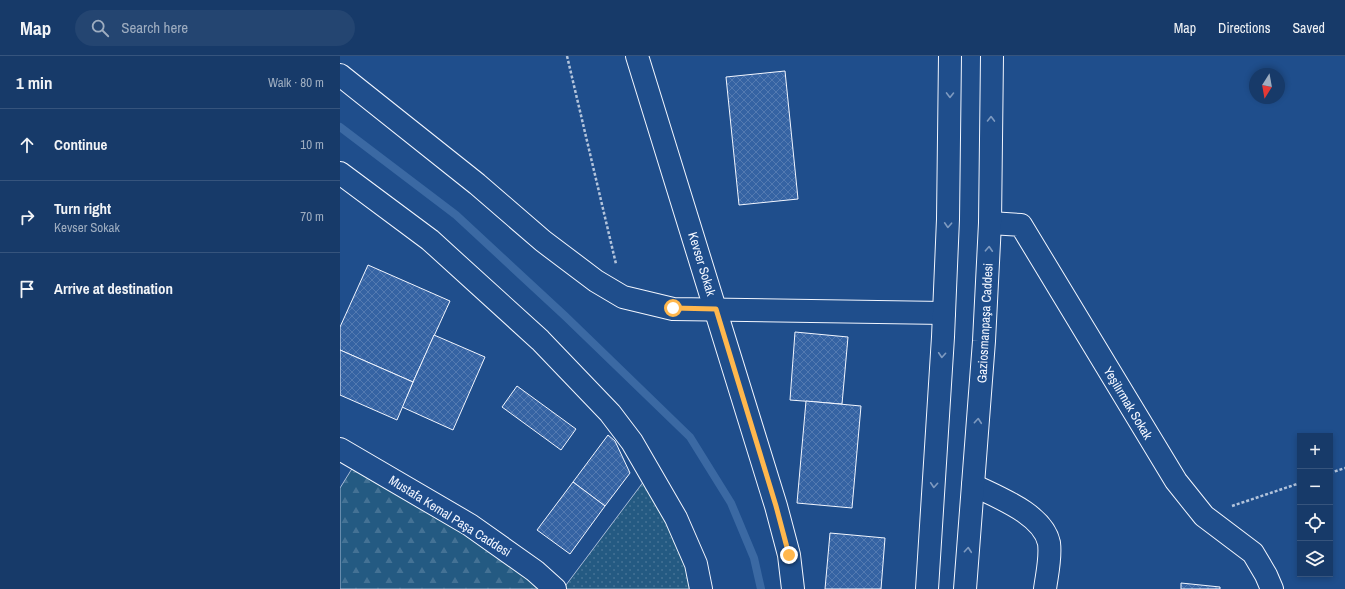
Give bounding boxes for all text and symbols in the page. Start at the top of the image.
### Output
search box [75,10,355,46]
text: Map [20,15,51,41]
icon: search [89,17,111,39]
text: Search here [121,17,188,38]
text: Map [1174,19,1196,37]
text: Directions [1218,19,1270,37]
text: Saved [1292,19,1325,37]
north arrow [1249,68,1285,104]
text: 1 min [16,71,52,94]
text: Walk · 80 m [268,74,324,91]
one-way arrow [946,92,954,98]
one-way arrow [987,116,995,122]
icon: ahead [16,134,38,156]
text: Continue [54,134,107,155]
text: 10 m [300,136,324,153]
text: Turn right [54,198,111,219]
icon: right [16,206,38,228]
text: 70 m [300,208,324,225]
text: Kevser Sokak [54,219,120,236]
one-way arrow [944,222,952,228]
street label: Kevser Sokak [684,230,720,299]
one-way arrow [984,246,993,252]
street label: Gaziosmanpaşa Caddesi [973,262,997,384]
icon: arrive [16,278,38,300]
text: Arrive at destination [54,278,173,299]
route start [664,299,682,317]
one-way arrow [937,352,946,358]
street label: Yeşilırmak Sokak [1100,363,1157,443]
one-way arrow [974,418,983,424]
map controls [1297,433,1333,577]
button: + [1297,433,1333,469]
button: − [1297,469,1333,505]
street label: Mustafa Kemal Paşa Caddesi [386,471,514,561]
one-way arrow [929,482,938,488]
button: locate [1297,505,1333,541]
button: layers [1297,541,1333,577]
route end [780,546,798,564]
one-way arrow [963,547,972,553]

